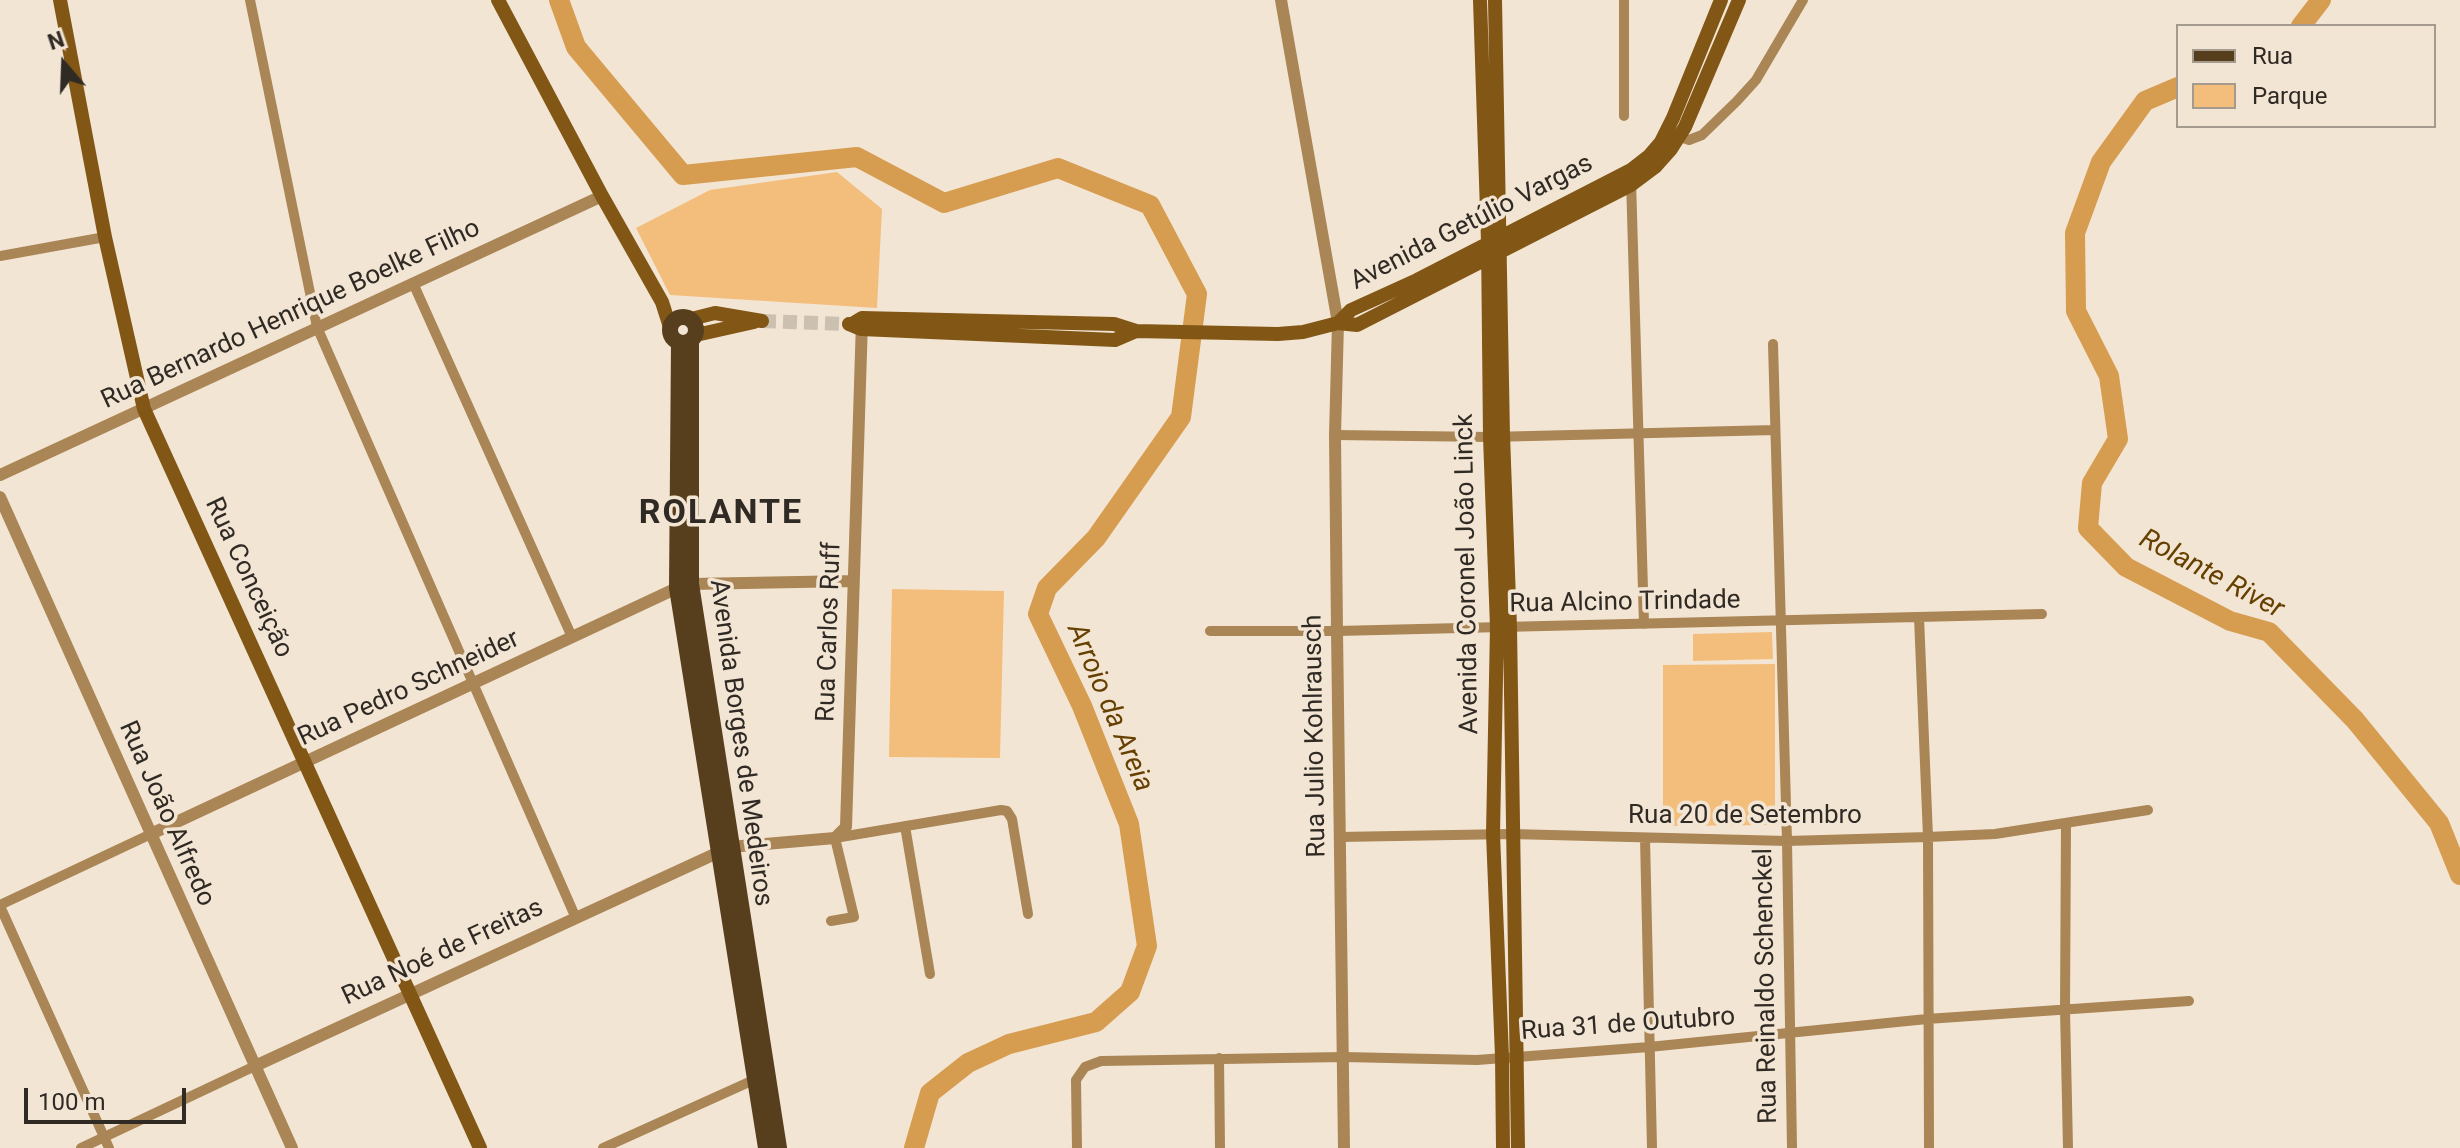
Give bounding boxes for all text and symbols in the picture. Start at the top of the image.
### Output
north arrow [24,24,104,104]
legend [2176,24,2436,128]
text: N [45,26,67,55]
text: Rua [2252,42,2293,70]
text: Parque [2252,82,2328,110]
street label: Avenida Getúlio Vargas [1346,148,1598,298]
street label: Rua Bernardo Henrique Boelke Filho [97,213,485,417]
street label: Avenida Coronel João Linck [1450,413,1486,735]
street label: Rua Conceição [197,493,299,663]
district label: ROLANTE [639,494,803,534]
water label: Rolante River [2133,523,2289,627]
street label: Rua Carlos Ruff [811,541,849,723]
street label: Avenida Borges de Medeiros [702,578,778,908]
street label: Rua Alcino Trindade [1509,585,1741,621]
street label: Rua Julio Kohlrausch [1298,614,1334,858]
water label: Arroio da Areia [1058,619,1160,797]
street label: Rua Pedro Schneider [293,624,525,754]
street label: Rua João Alfredo [111,716,221,912]
street label: Rua 20 de Setembro [1628,800,1862,832]
street label: Rua Reinaldo Schenckel [1749,848,1785,1124]
street label: Rua Noé de Freitas [338,893,548,1013]
street label: Rua 31 de Outubro [1520,1002,1736,1048]
scale bar [28,1072,190,1122]
text: 100 m [38,1088,105,1116]

